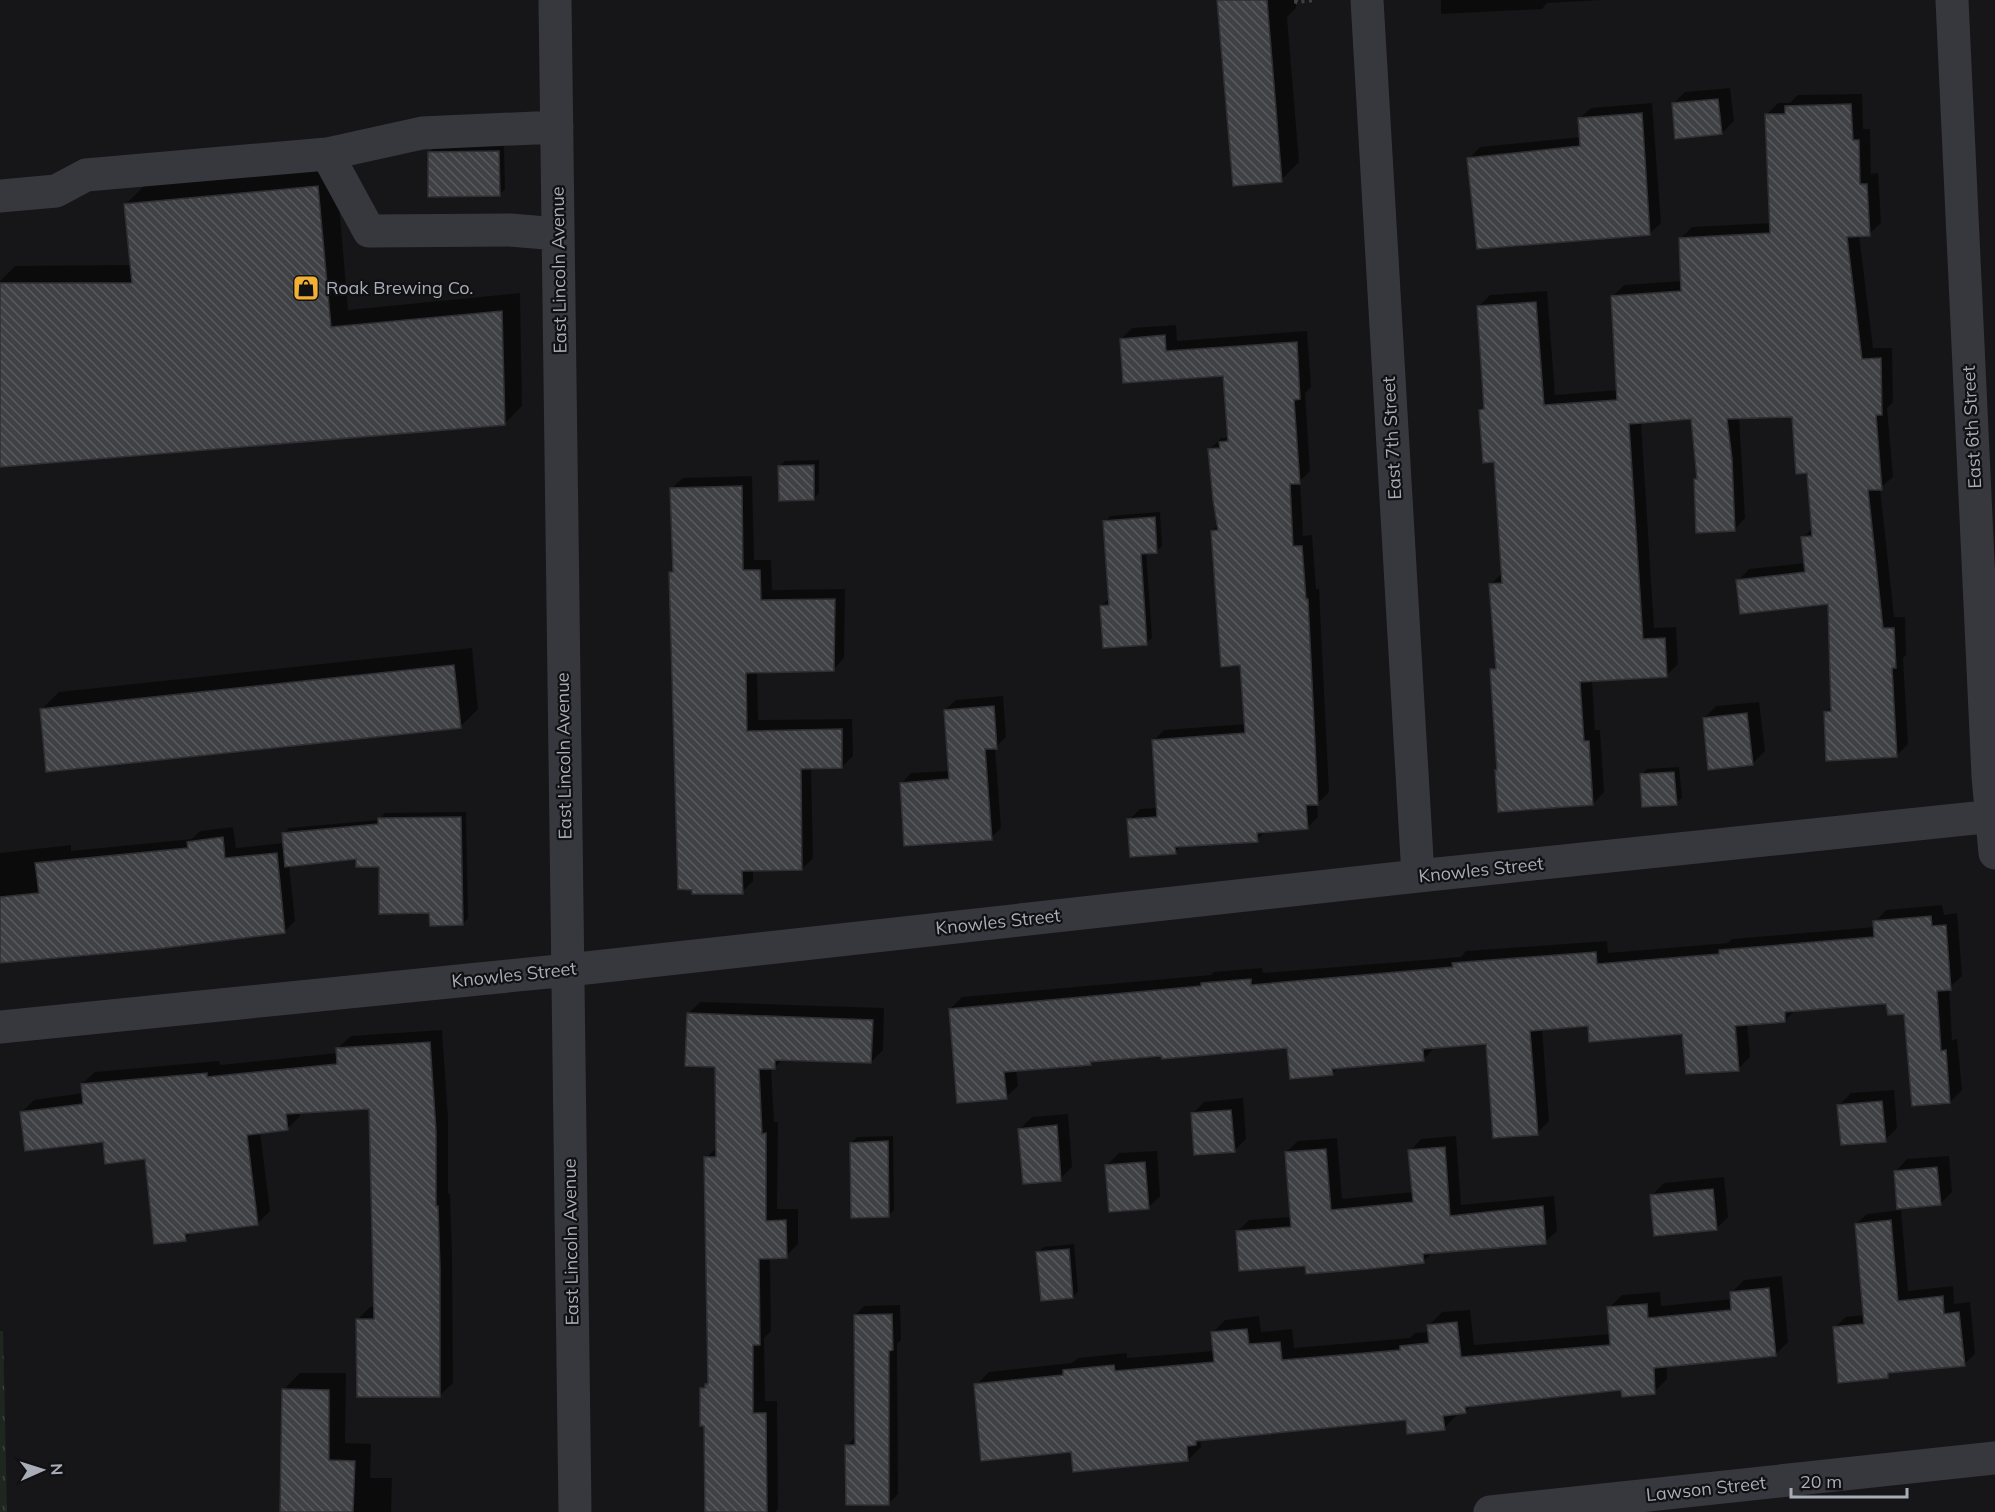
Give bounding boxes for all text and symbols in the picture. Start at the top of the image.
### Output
street label: East Lincoln Avenue [546,186,571,354]
shop icon: Roak Brewing Co. [291,273,321,303]
place label: Roak Brewing Co. [326,276,473,299]
street label: East 6th Street [1957,365,1986,489]
street label: East 7th Street [1377,376,1406,500]
street label: East Lincoln Avenue [551,672,576,840]
street label: Knowles Street [1417,852,1544,887]
street label: Knowles Street [934,904,1061,939]
street label: Knowles Street [450,957,577,992]
street label: East Lincoln Avenue [558,1158,583,1326]
north arrow [12,1440,72,1500]
scale bar [1791,1461,1906,1499]
text: N [47,1463,67,1476]
text: 20 m [1800,1470,1842,1493]
street label: Lawson Street [1645,1471,1767,1506]

